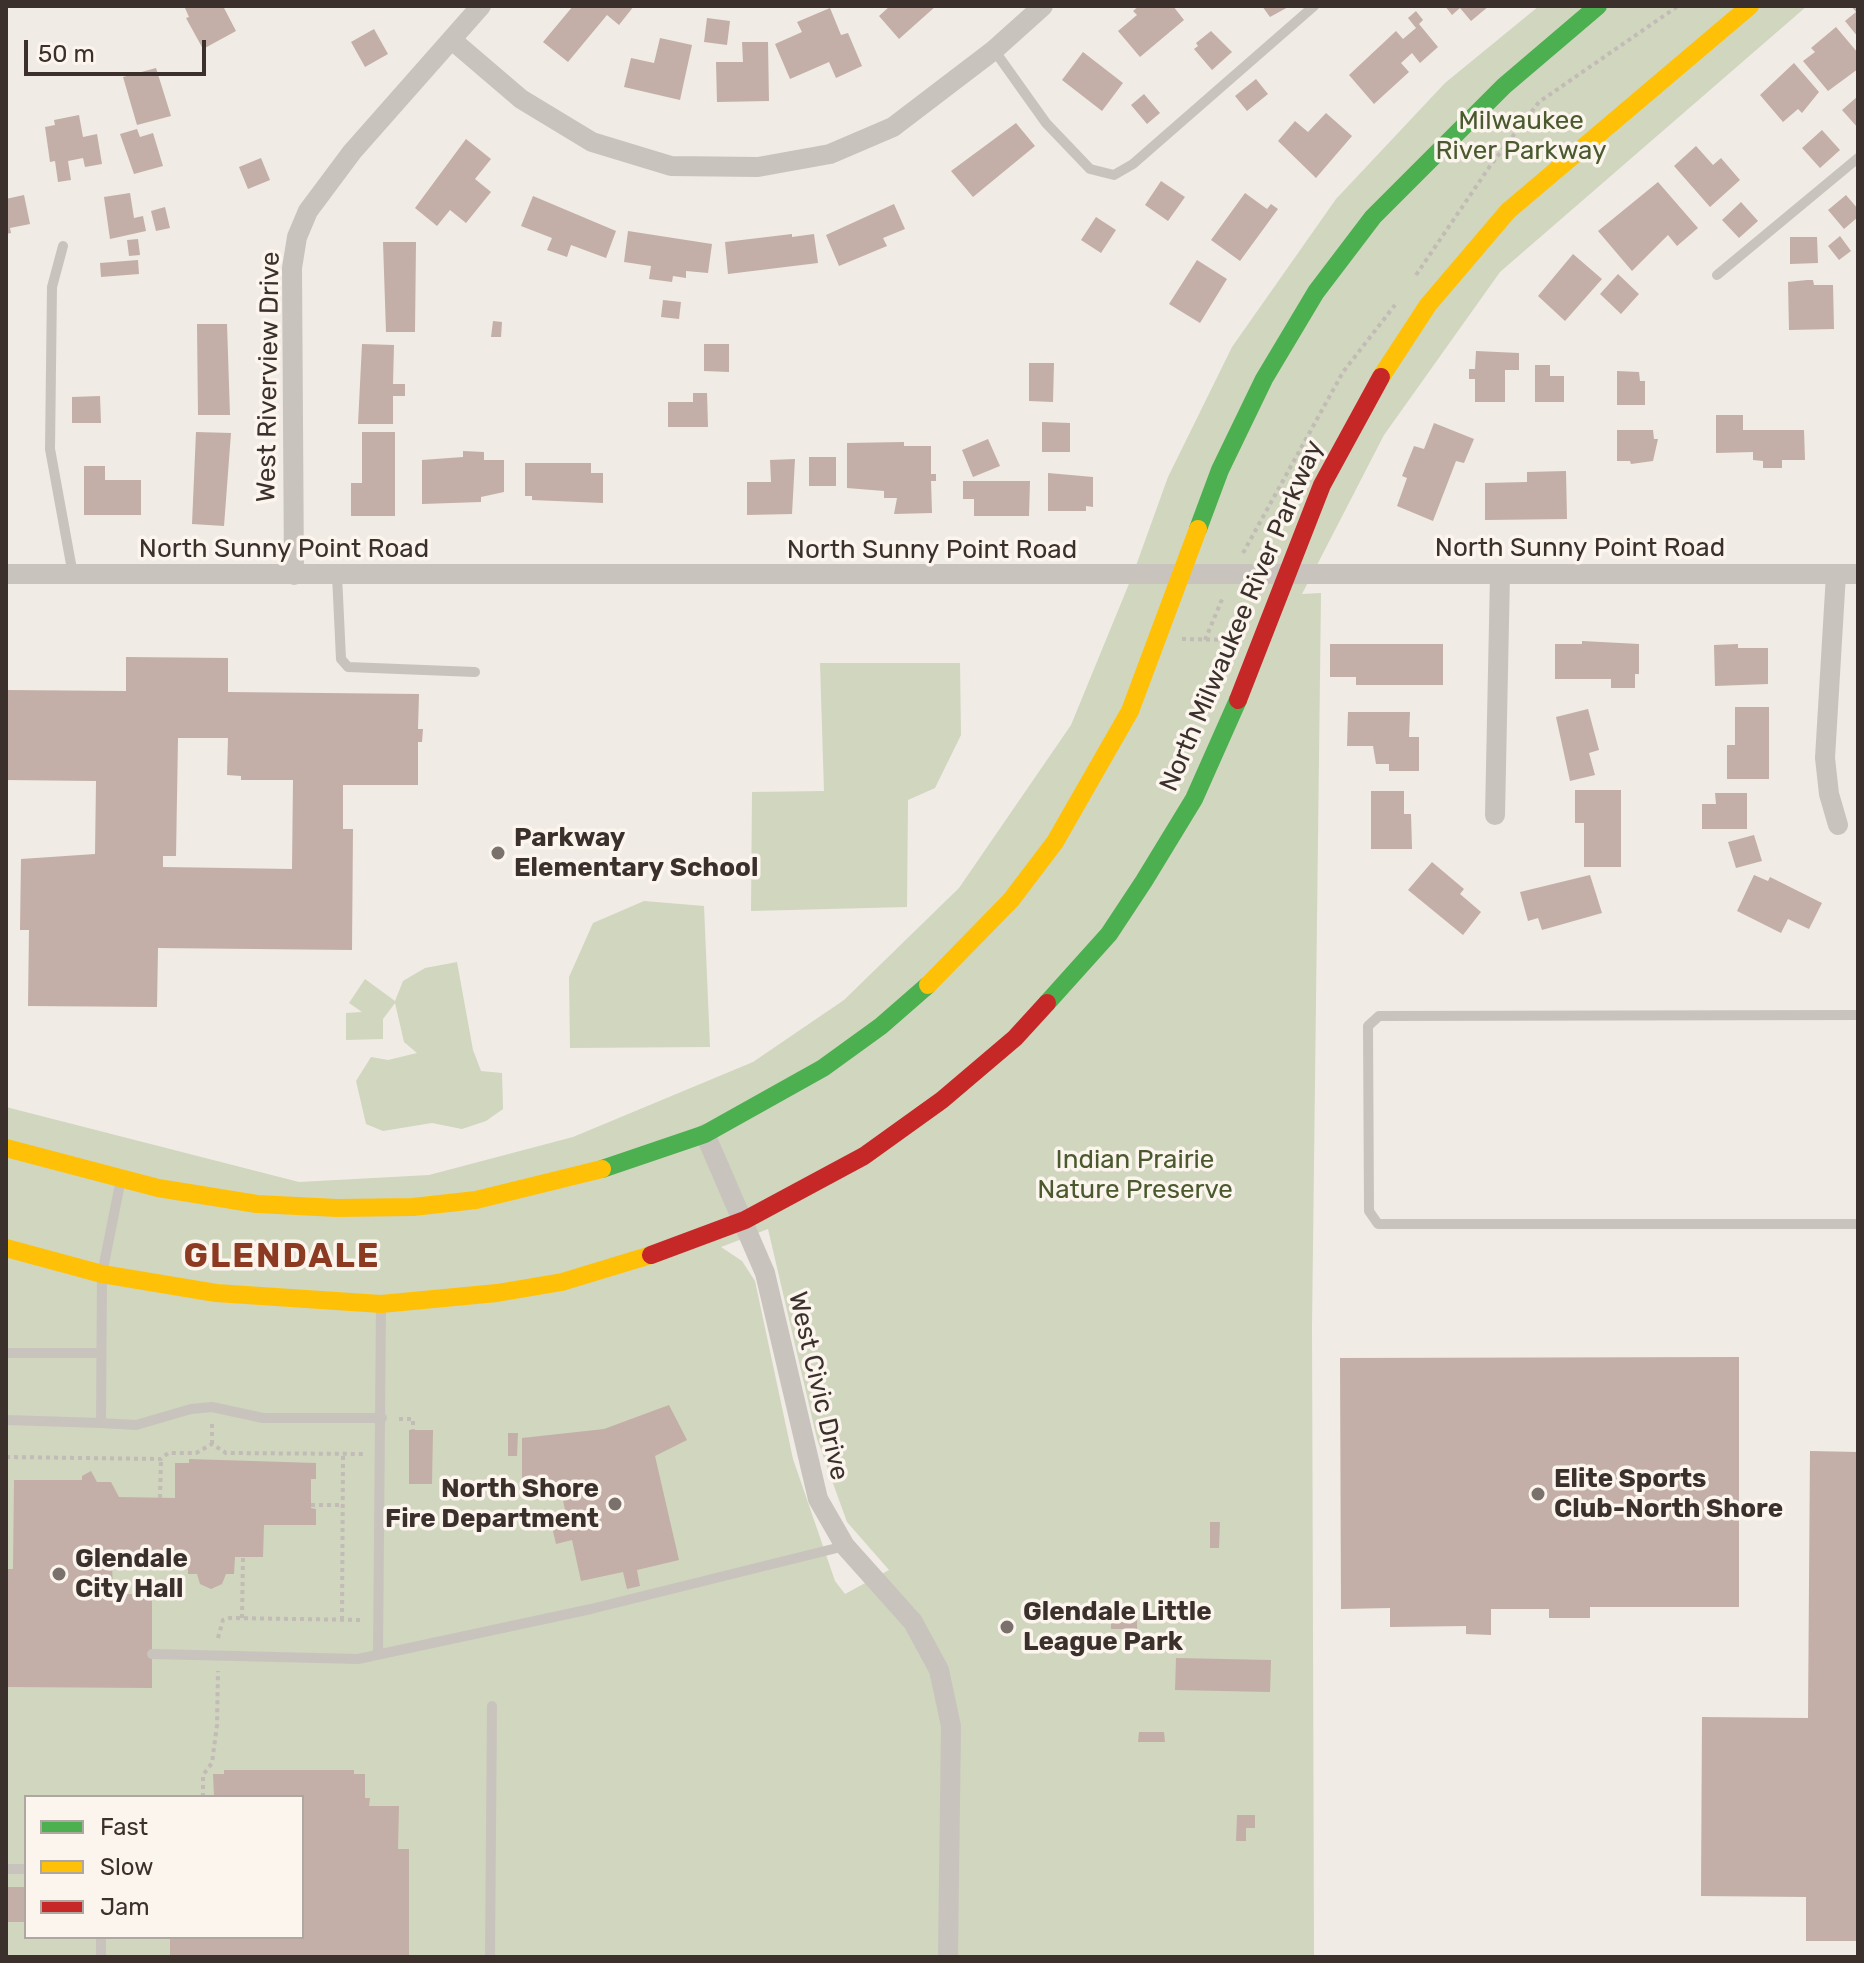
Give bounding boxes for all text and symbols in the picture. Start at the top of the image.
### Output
scale bar [28,24,210,74]
text: 50 m [38,40,95,68]
park label: Milwaukee River Parkway [1435,105,1607,166]
street label: West Riverview Drive [251,251,287,503]
street label: North Milwaukee River Parkway [1154,436,1330,796]
street label: North Sunny Point Road [1435,532,1725,564]
street label: North Sunny Point Road [139,533,429,565]
street label: North Sunny Point Road [787,534,1077,566]
place label: Parkway Elementary School [514,822,758,884]
marker: Parkway Elementary School [489,844,507,862]
park label: Indian Prairie Nature Preserve [1037,1144,1233,1206]
district label: GLENDALE [183,1237,381,1277]
street label: West Civic Drive [781,1289,855,1483]
place label: Elite Sports Club-North Shore [1554,1463,1783,1524]
place label: North Shore Fire Department [385,1473,599,1534]
marker: Elite Sports Club-North Shore [1529,1485,1547,1503]
marker: North Shore Fire Department [606,1495,624,1513]
place label: Glendale City Hall [75,1543,188,1604]
marker: Glendale City Hall [50,1565,68,1583]
place label: Glendale Little League Park [1023,1596,1212,1658]
marker: Glendale Little League Park [998,1618,1016,1636]
legend [24,1795,304,1939]
text: Fast [100,1813,148,1841]
text: Slow [100,1853,153,1881]
text: Jam [100,1893,150,1921]

